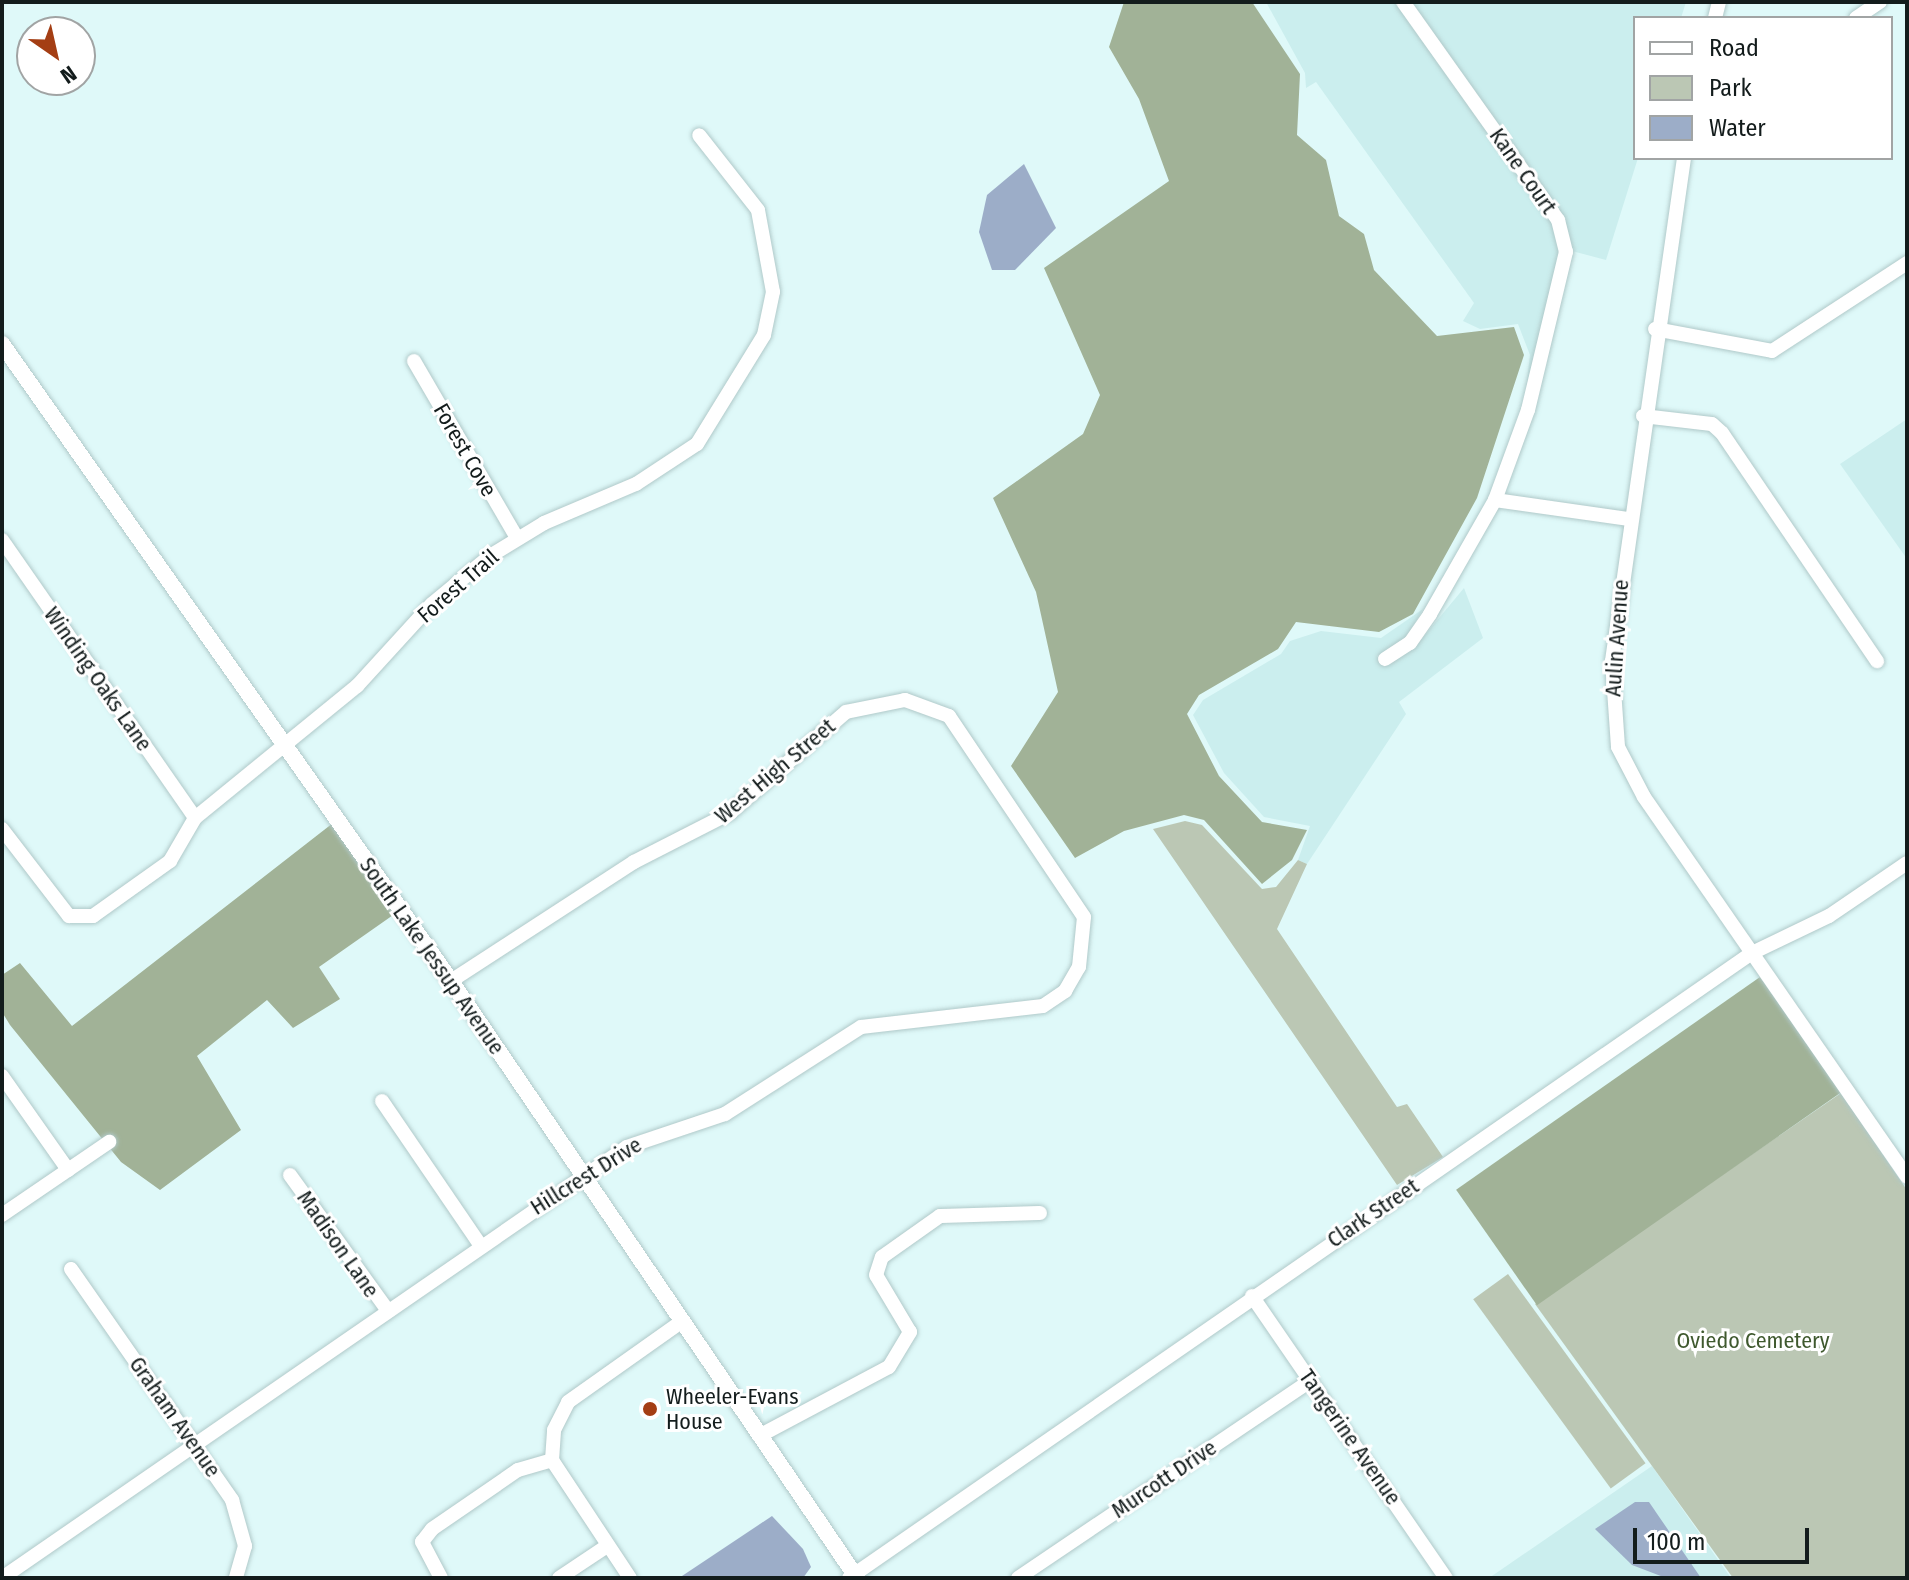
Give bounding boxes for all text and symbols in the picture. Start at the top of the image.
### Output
north arrow [16,16,96,96]
legend [1633,16,1893,160]
text: Road [1709,34,1759,62]
text: N [56,60,82,90]
text: Park [1709,74,1752,102]
text: Water [1709,114,1766,142]
street label: Kane Court [1484,123,1562,219]
street label: Forest Cove [428,399,502,501]
street label: Forest Trail [412,544,504,628]
street label: Aulin Avenue [1600,579,1634,697]
street label: Winding Oaks Lane [38,602,158,756]
street label: West High Street [709,713,841,829]
street label: South Lake Jessup Avenue [354,852,510,1060]
street label: Hillcrest Drive [526,1131,646,1221]
street label: Clark Street [1322,1173,1424,1253]
street label: Madison Lane [292,1186,384,1302]
park label: Oviedo Cemetery [1676,1328,1830,1354]
street label: Graham Avenue [124,1352,226,1482]
street label: Tangerine Avenue [1294,1364,1406,1510]
place label: Wheeler-Evans House [666,1383,799,1434]
marker: Wheeler-Evans House [641,1400,659,1418]
street label: Murcott Drive [1106,1434,1222,1524]
scale bar [1637,1512,1813,1562]
text: 100 m [1647,1528,1705,1556]

